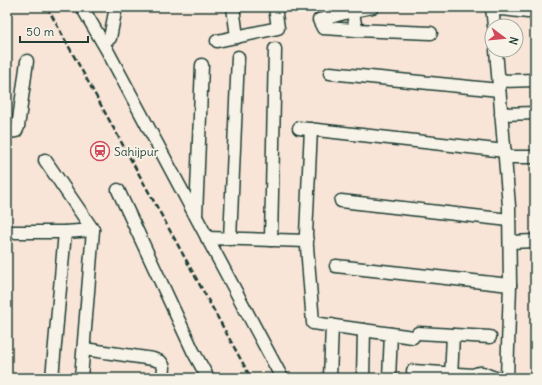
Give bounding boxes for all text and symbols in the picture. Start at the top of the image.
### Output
scale bar [20,18,88,44]
north arrow [484,18,524,58]
text: 50 m [26,24,55,39]
text: N [506,35,521,46]
station icon: Sahijpur [89,140,111,162]
place label: Sahijpur [114,144,159,159]

